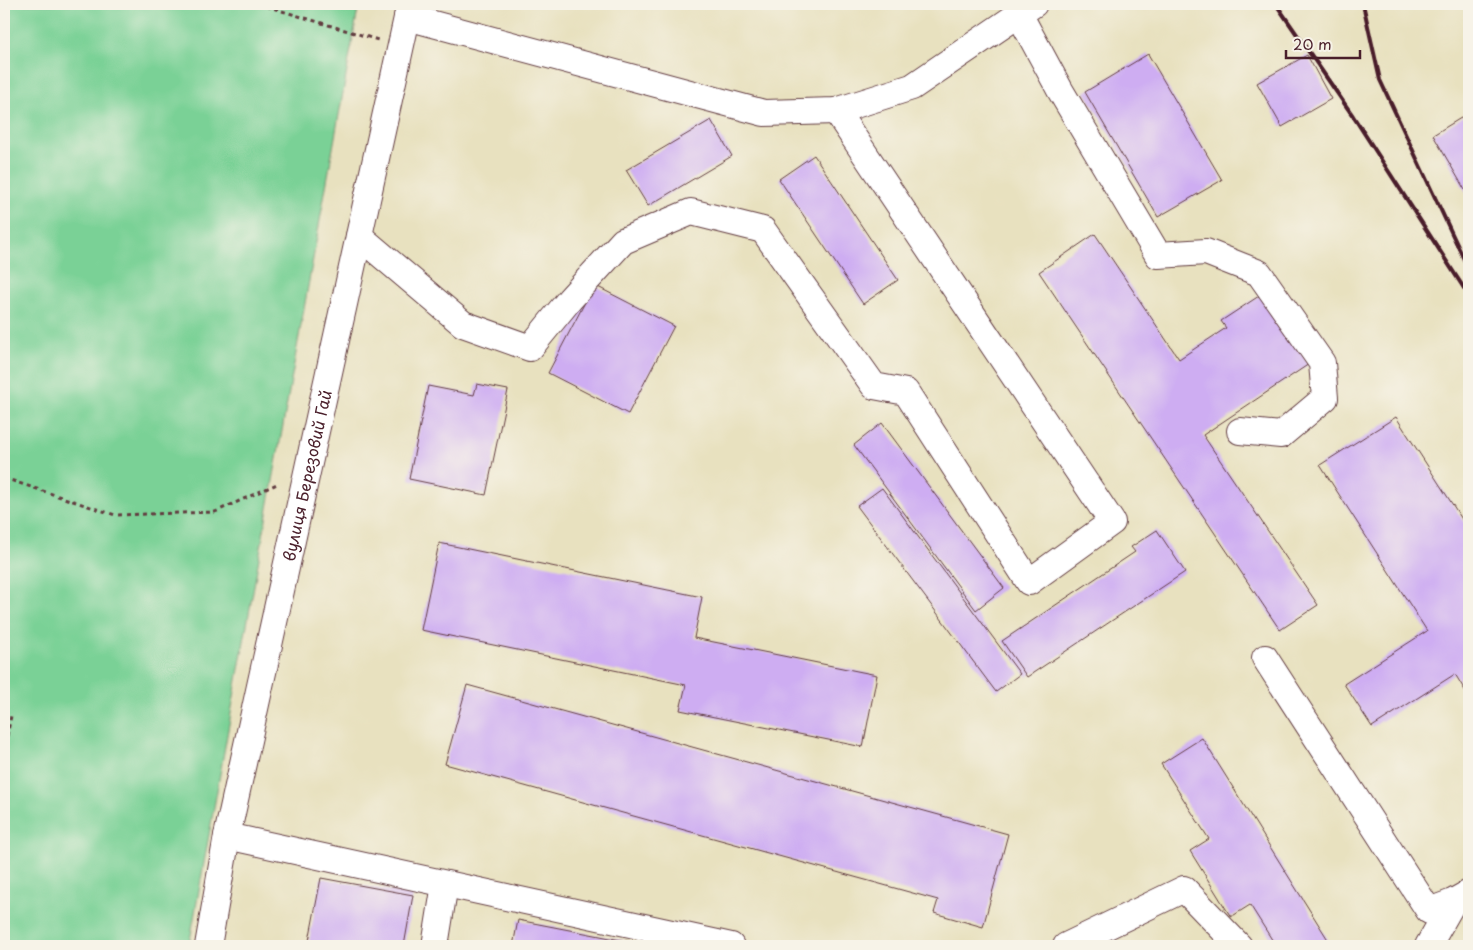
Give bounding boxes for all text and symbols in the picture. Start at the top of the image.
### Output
scale bar [1286,28,1359,60]
text: 20 m [1293,32,1332,55]
street label: вулиця Березовий Гай [276,387,337,563]

